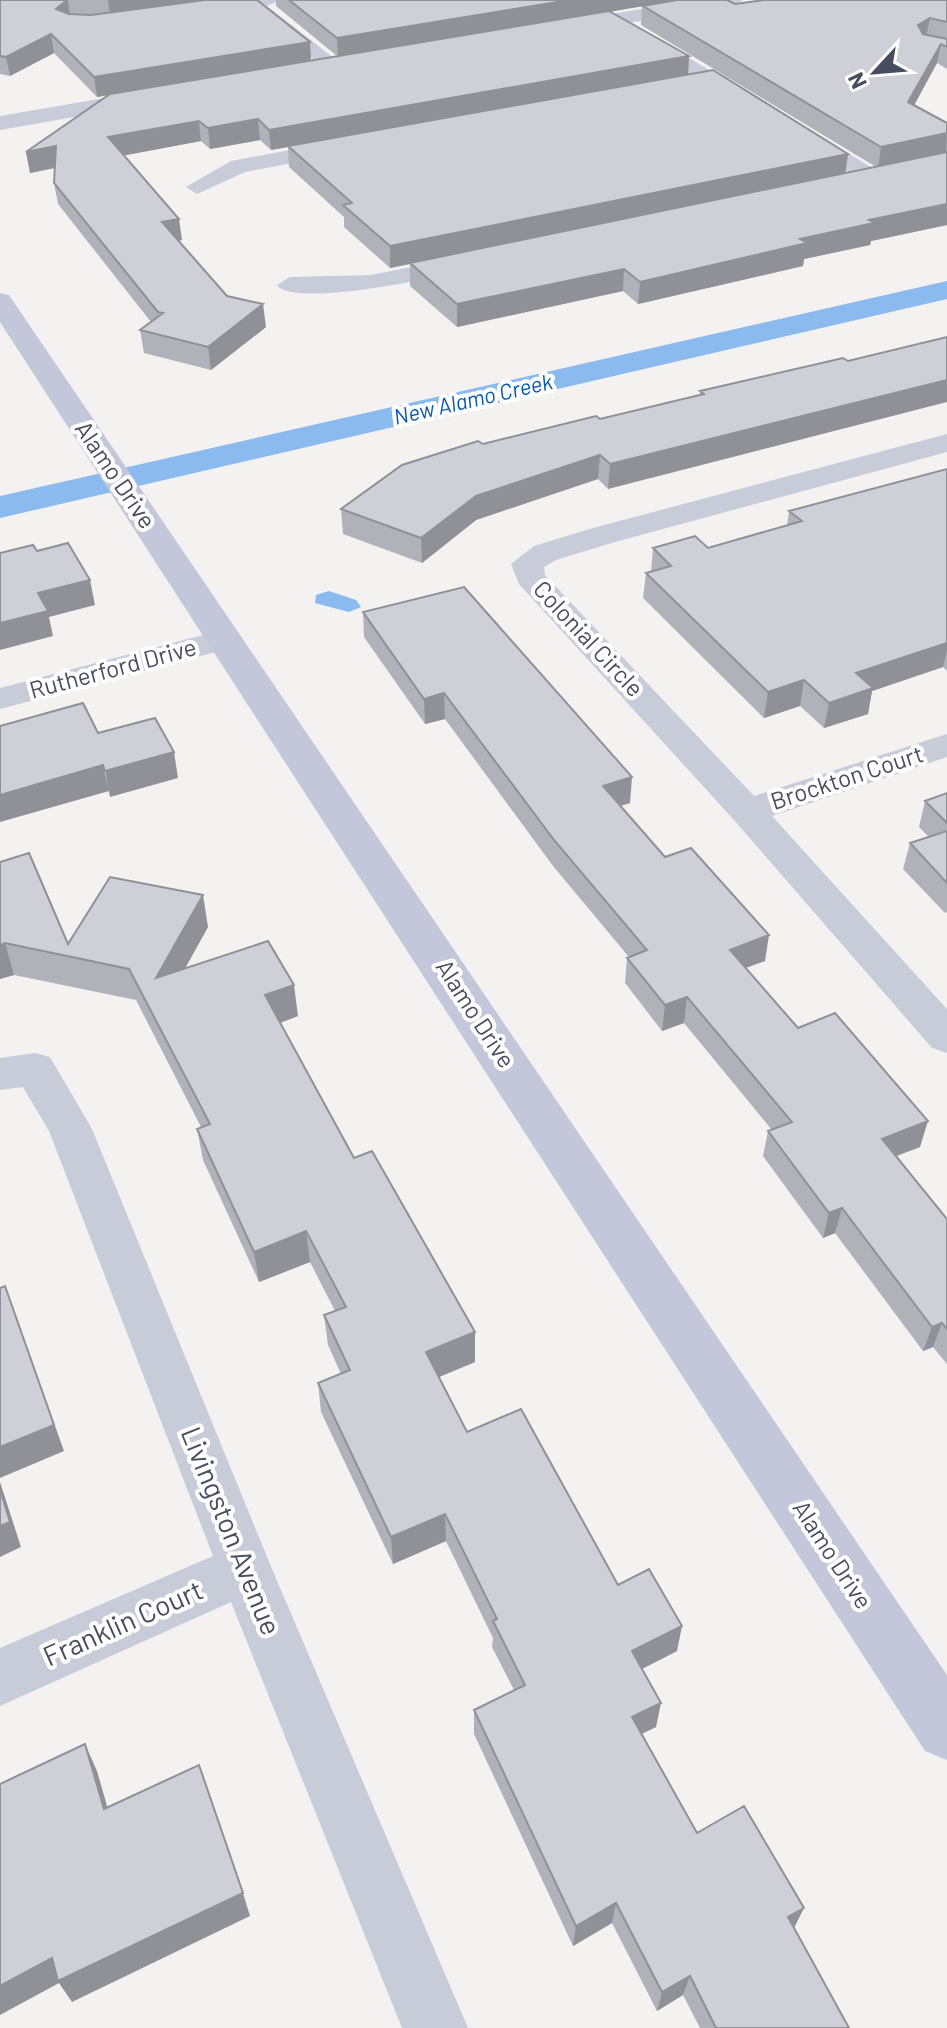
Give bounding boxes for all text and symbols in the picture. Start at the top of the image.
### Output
north arrow [835,32,915,112]
text: N [841,69,871,93]
water label: New Alamo Creek [391,367,555,429]
street label: Alamo Drive [70,415,163,533]
street label: Colonial Circle [528,574,650,702]
street label: Rutherford Drive [26,631,199,704]
street label: Brockton Court [767,738,927,815]
street label: Alamo Drive [430,954,522,1073]
street label: Livingston Avenue [175,1422,289,1640]
street label: Alamo Drive [787,1495,879,1614]
street label: Franklin Court [37,1572,208,1672]

